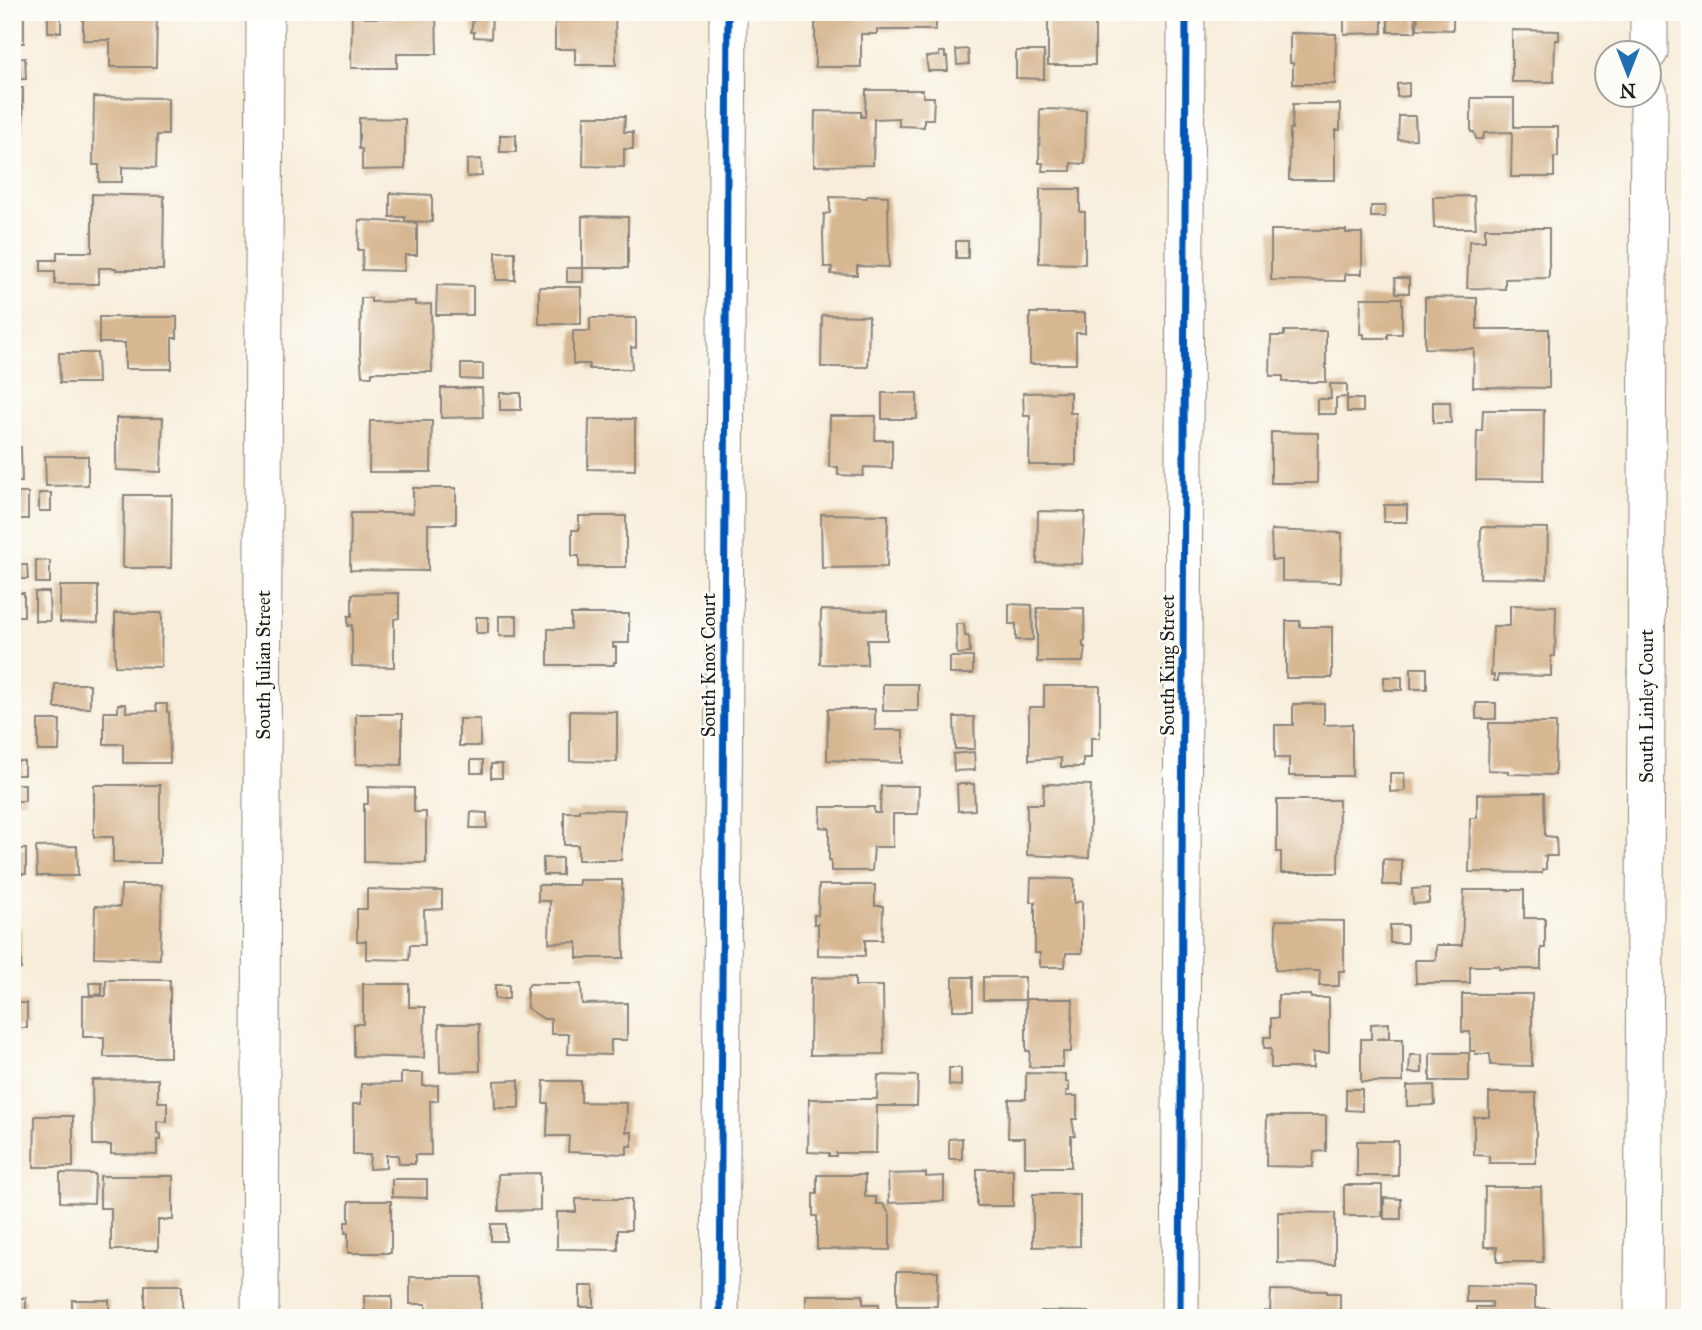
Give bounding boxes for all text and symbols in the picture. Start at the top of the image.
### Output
north arrow [1594,38,1664,108]
text: N [1620,79,1636,102]
street label: South Julian Street [252,590,276,740]
street label: South Knox Court [697,592,720,737]
street label: South King Street [1156,594,1180,736]
street label: South Linley Court [1635,629,1658,783]

